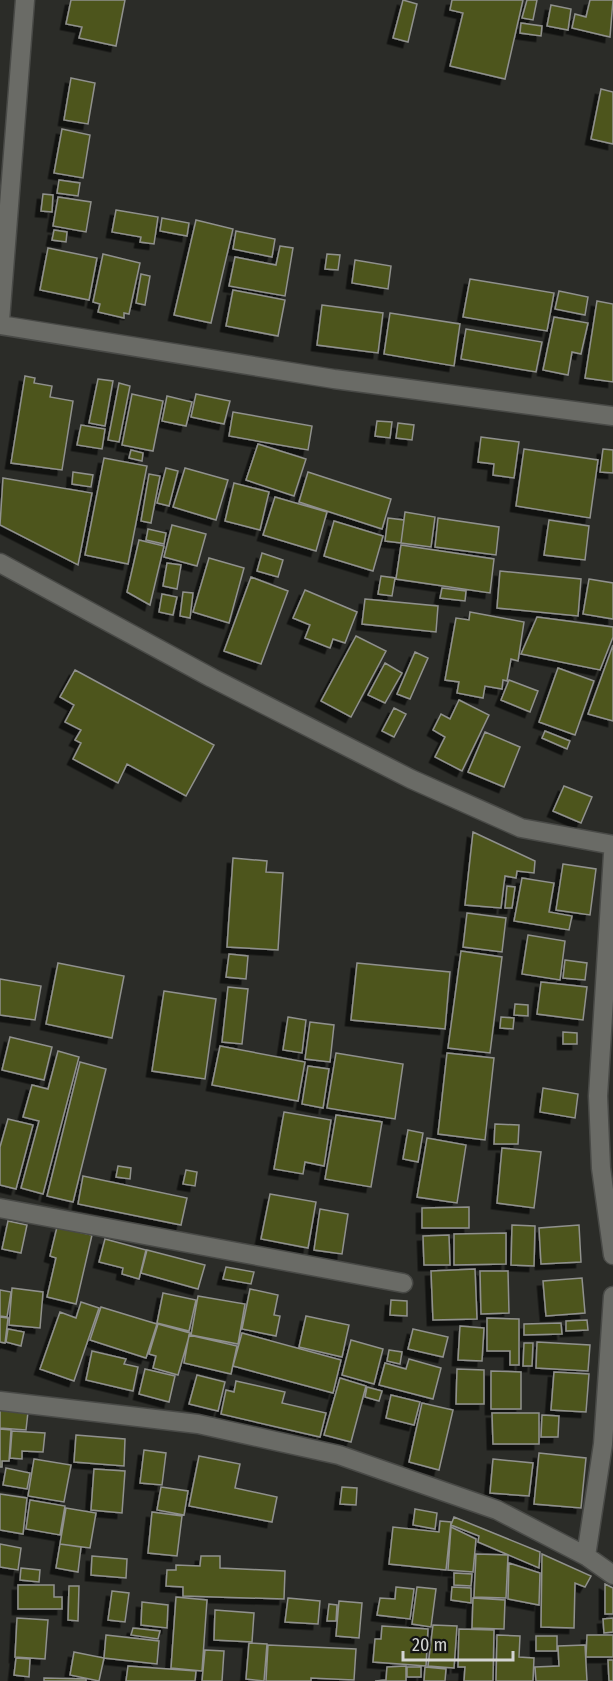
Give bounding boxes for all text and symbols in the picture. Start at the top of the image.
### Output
scale bar [403,1624,512,1662]
text: 20 m [412,1634,447,1656]

